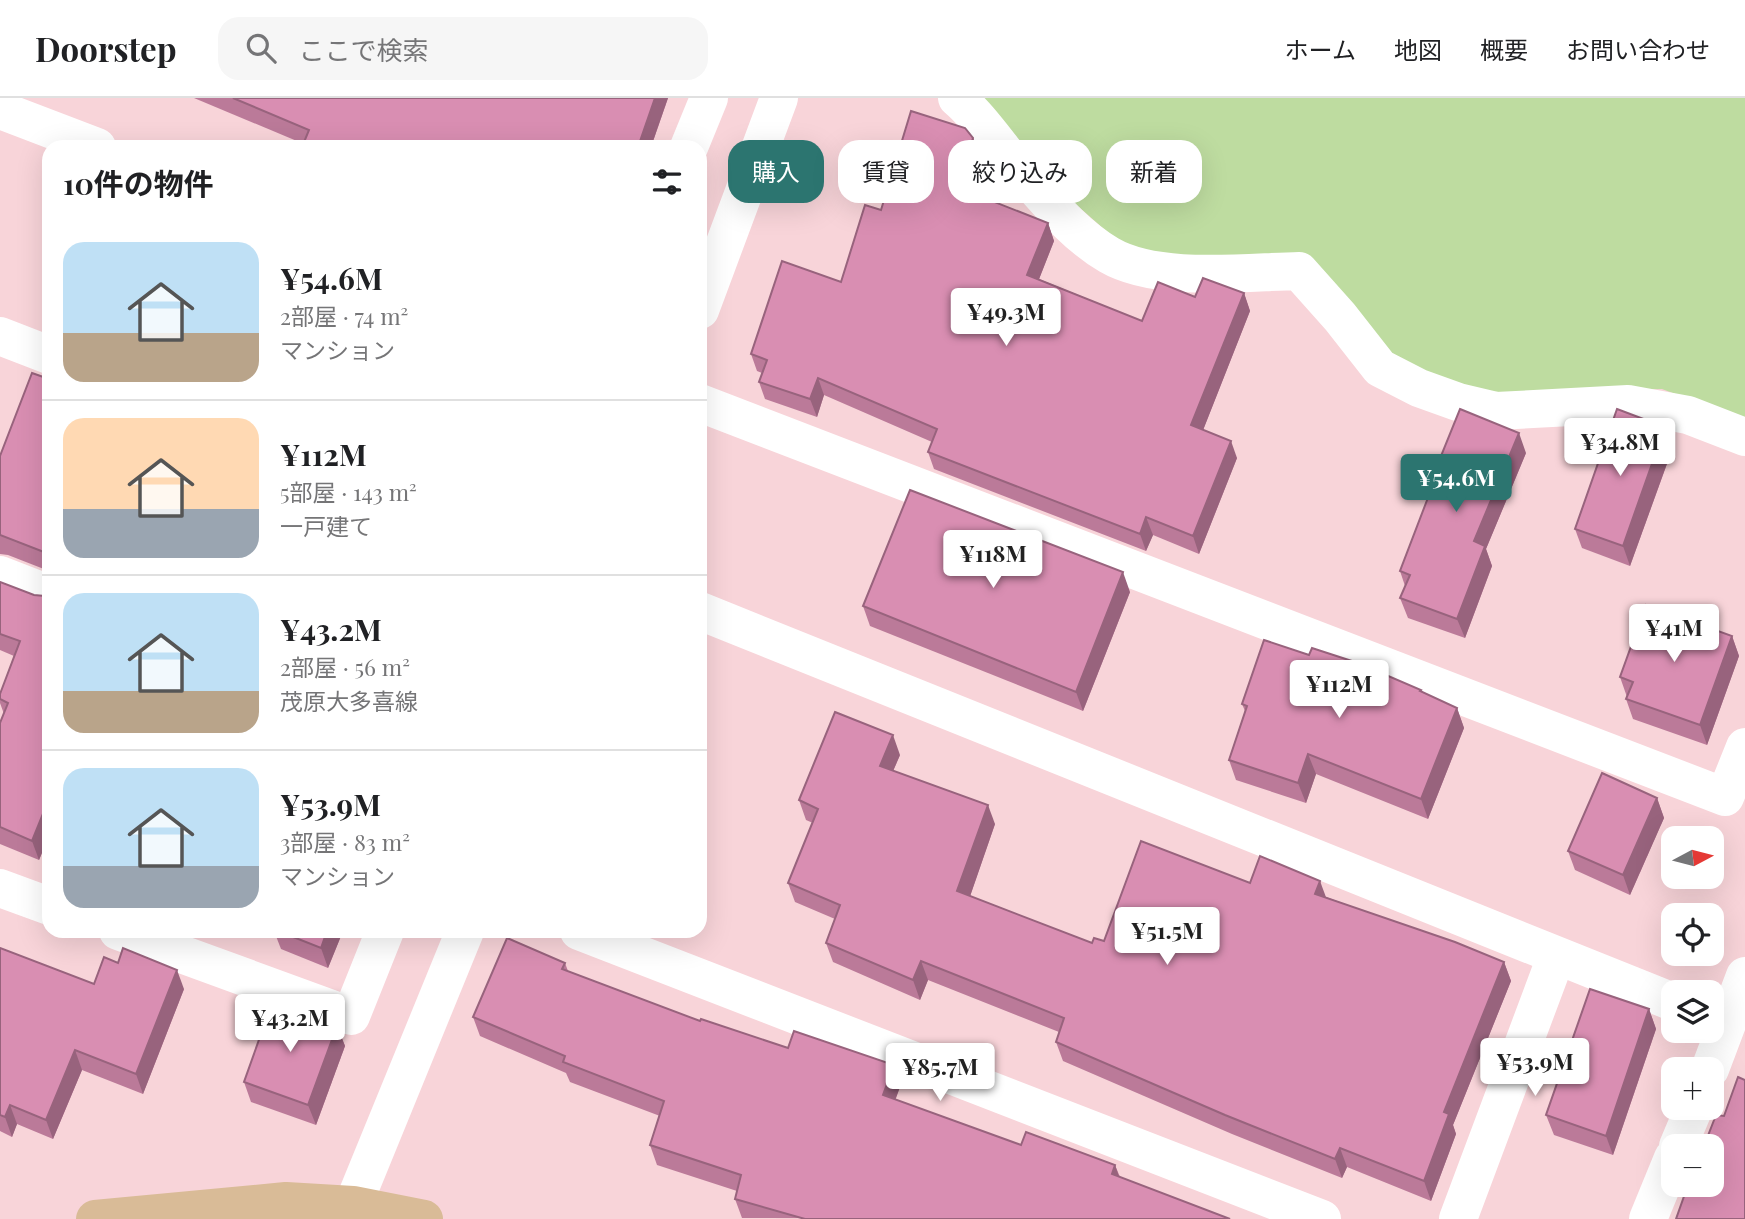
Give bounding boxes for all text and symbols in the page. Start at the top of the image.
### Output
search box [218,17,708,80]
text: Doorstep [35,26,176,70]
icon: search [242,29,280,67]
text: ここで検索 [298,32,429,67]
text: ホーム [1285,33,1356,65]
text: 地図 [1394,33,1442,65]
text: 概要 [1480,33,1528,65]
text: お問い合わせ [1566,33,1710,65]
chip: 購入 [728,140,824,203]
chip: 賃貸 [838,140,934,203]
chip: 絞り込み [948,140,1092,203]
chip: 新着 [1106,140,1202,203]
text: 10件の物件 [63,163,214,203]
icon: filters [648,163,686,201]
text: ¥54.6M [280,258,383,298]
icon: home [119,270,203,354]
pin: ¥49.3M [949,288,1063,348]
text: ¥49.3M [967,295,1045,326]
text: 2部屋 · 74 m² [280,300,408,331]
text: マンション [280,334,395,365]
pin: ¥34.8M [1563,418,1677,478]
text: ¥34.8M [1580,425,1660,456]
text: ¥112M [280,434,367,474]
icon: home [119,446,203,530]
pin: ¥54.6M [1399,454,1513,514]
text: ¥54.6M [1417,461,1495,492]
text: 5部屋 · 143 m² [280,476,417,507]
text: 一戸建て [280,510,372,541]
pin: ¥118M [944,531,1042,590]
text: ¥118M [959,537,1027,568]
pin: ¥41M [1633,604,1715,664]
text: ¥43.2M [280,609,382,649]
text: ¥41M [1645,611,1703,642]
icon: home [119,621,203,705]
text: 2部屋 · 56 m² [280,651,410,682]
pin: ¥112M [1290,660,1388,720]
text: ¥112M [1306,667,1372,698]
text: 茂原大多喜線 [280,685,418,716]
text: ¥53.9M [280,784,381,824]
icon: home [119,796,203,880]
text: 3部屋 · 83 m² [280,826,410,857]
north arrow [1661,826,1724,889]
map controls [1661,826,1724,1197]
text: マンション [280,860,395,891]
button: locate [1661,903,1724,966]
pin: ¥51.5M [1110,908,1224,967]
text: ¥51.5M [1131,914,1203,945]
button: layers [1661,980,1724,1043]
pin: ¥43.2M [233,995,347,1054]
text: ¥43.2M [251,1001,329,1032]
pin: ¥53.9M [1478,1038,1592,1098]
pin: ¥85.7M [883,1044,997,1103]
text: ¥53.9M [1496,1045,1574,1076]
text: ¥85.7M [902,1050,978,1081]
button: + [1661,1057,1724,1120]
button: − [1661,1134,1724,1197]

